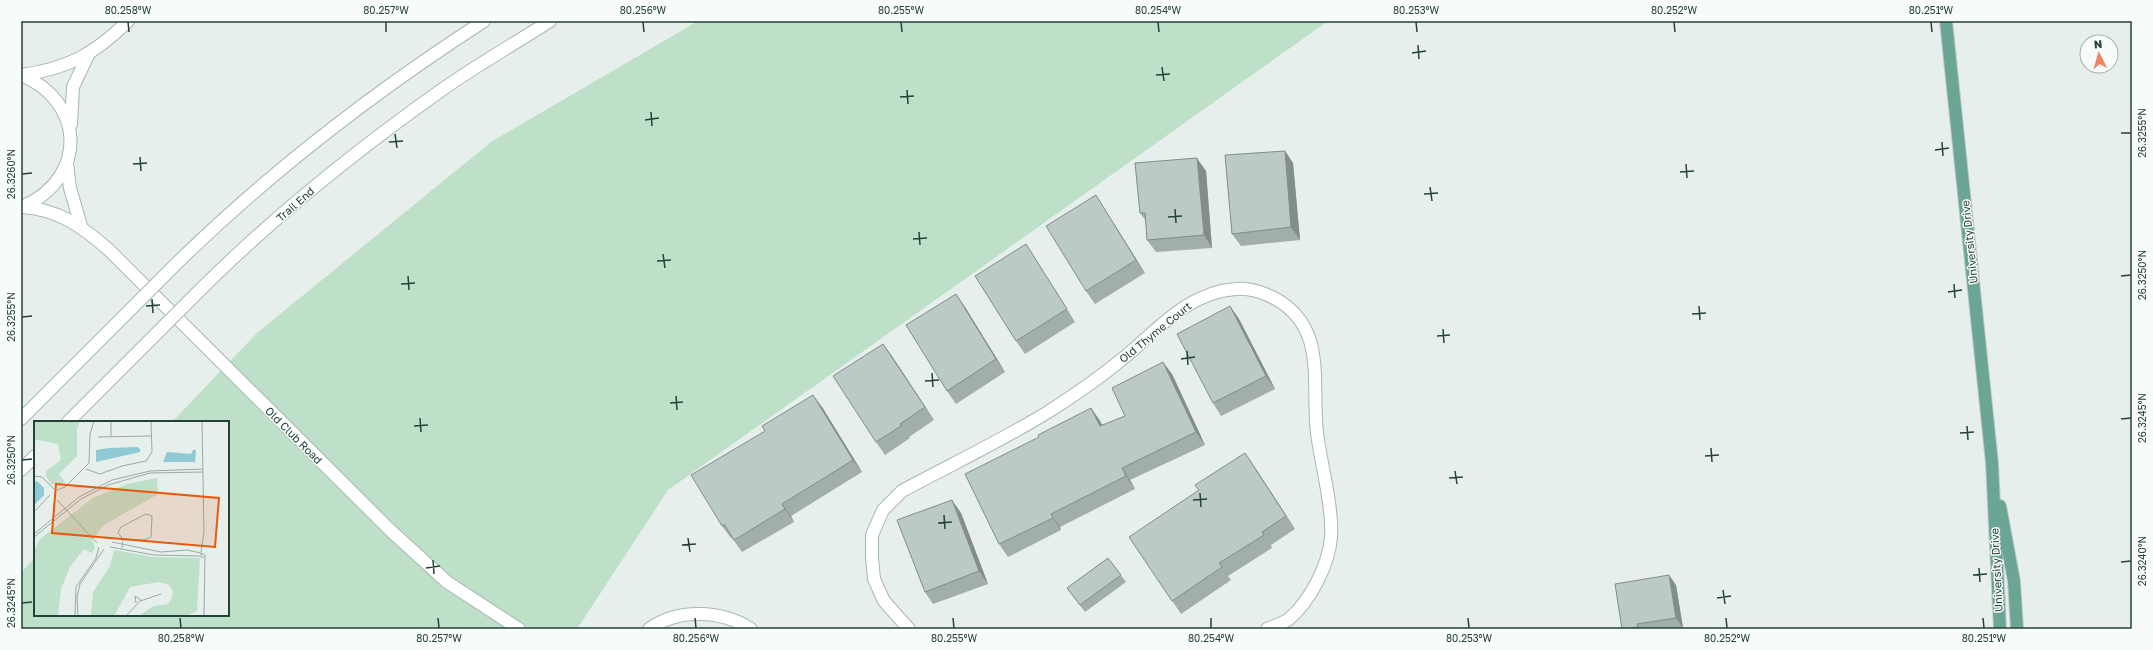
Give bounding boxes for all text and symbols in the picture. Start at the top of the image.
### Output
text: 80.258°W [105,4,152,16]
text: 80.257°W [363,4,409,16]
text: 80.256°W [620,4,667,16]
text: 80.255°W [878,4,924,16]
text: 80.254°W [1135,4,1181,16]
text: 80.253°W [1393,4,1440,16]
text: 80.252°W [1651,4,1697,16]
text: 80.251°W [1909,4,1954,16]
north arrow [2079,34,2119,74]
text: N [2093,37,2103,50]
text: 26.3255°N [2136,108,2148,158]
text: 26.3260°N [5,149,17,199]
street label: Trail End [273,184,317,224]
street label: University Drive [1958,200,1980,284]
text: 26.3250°N [2136,250,2148,300]
text: 26.3255°N [5,292,17,342]
street label: Old Thyme Court [1116,299,1194,365]
text: 26.3245°N [2136,393,2148,443]
street label: Old Club Road [263,404,325,466]
inset map [34,421,229,616]
text: 26.3250°N [5,435,17,485]
street label: University Drive [1987,528,2005,612]
text: 26.3240°N [2136,536,2148,586]
text: 26.3245°N [5,578,17,628]
text: 80.258°W [158,632,205,644]
text: 80.257°W [416,632,462,644]
text: 80.256°W [673,632,720,644]
text: 80.255°W [931,632,977,644]
text: 80.254°W [1188,632,1234,644]
text: 80.253°W [1446,632,1493,644]
text: 80.252°W [1704,632,1750,644]
text: 80.251°W [1962,632,2007,644]

